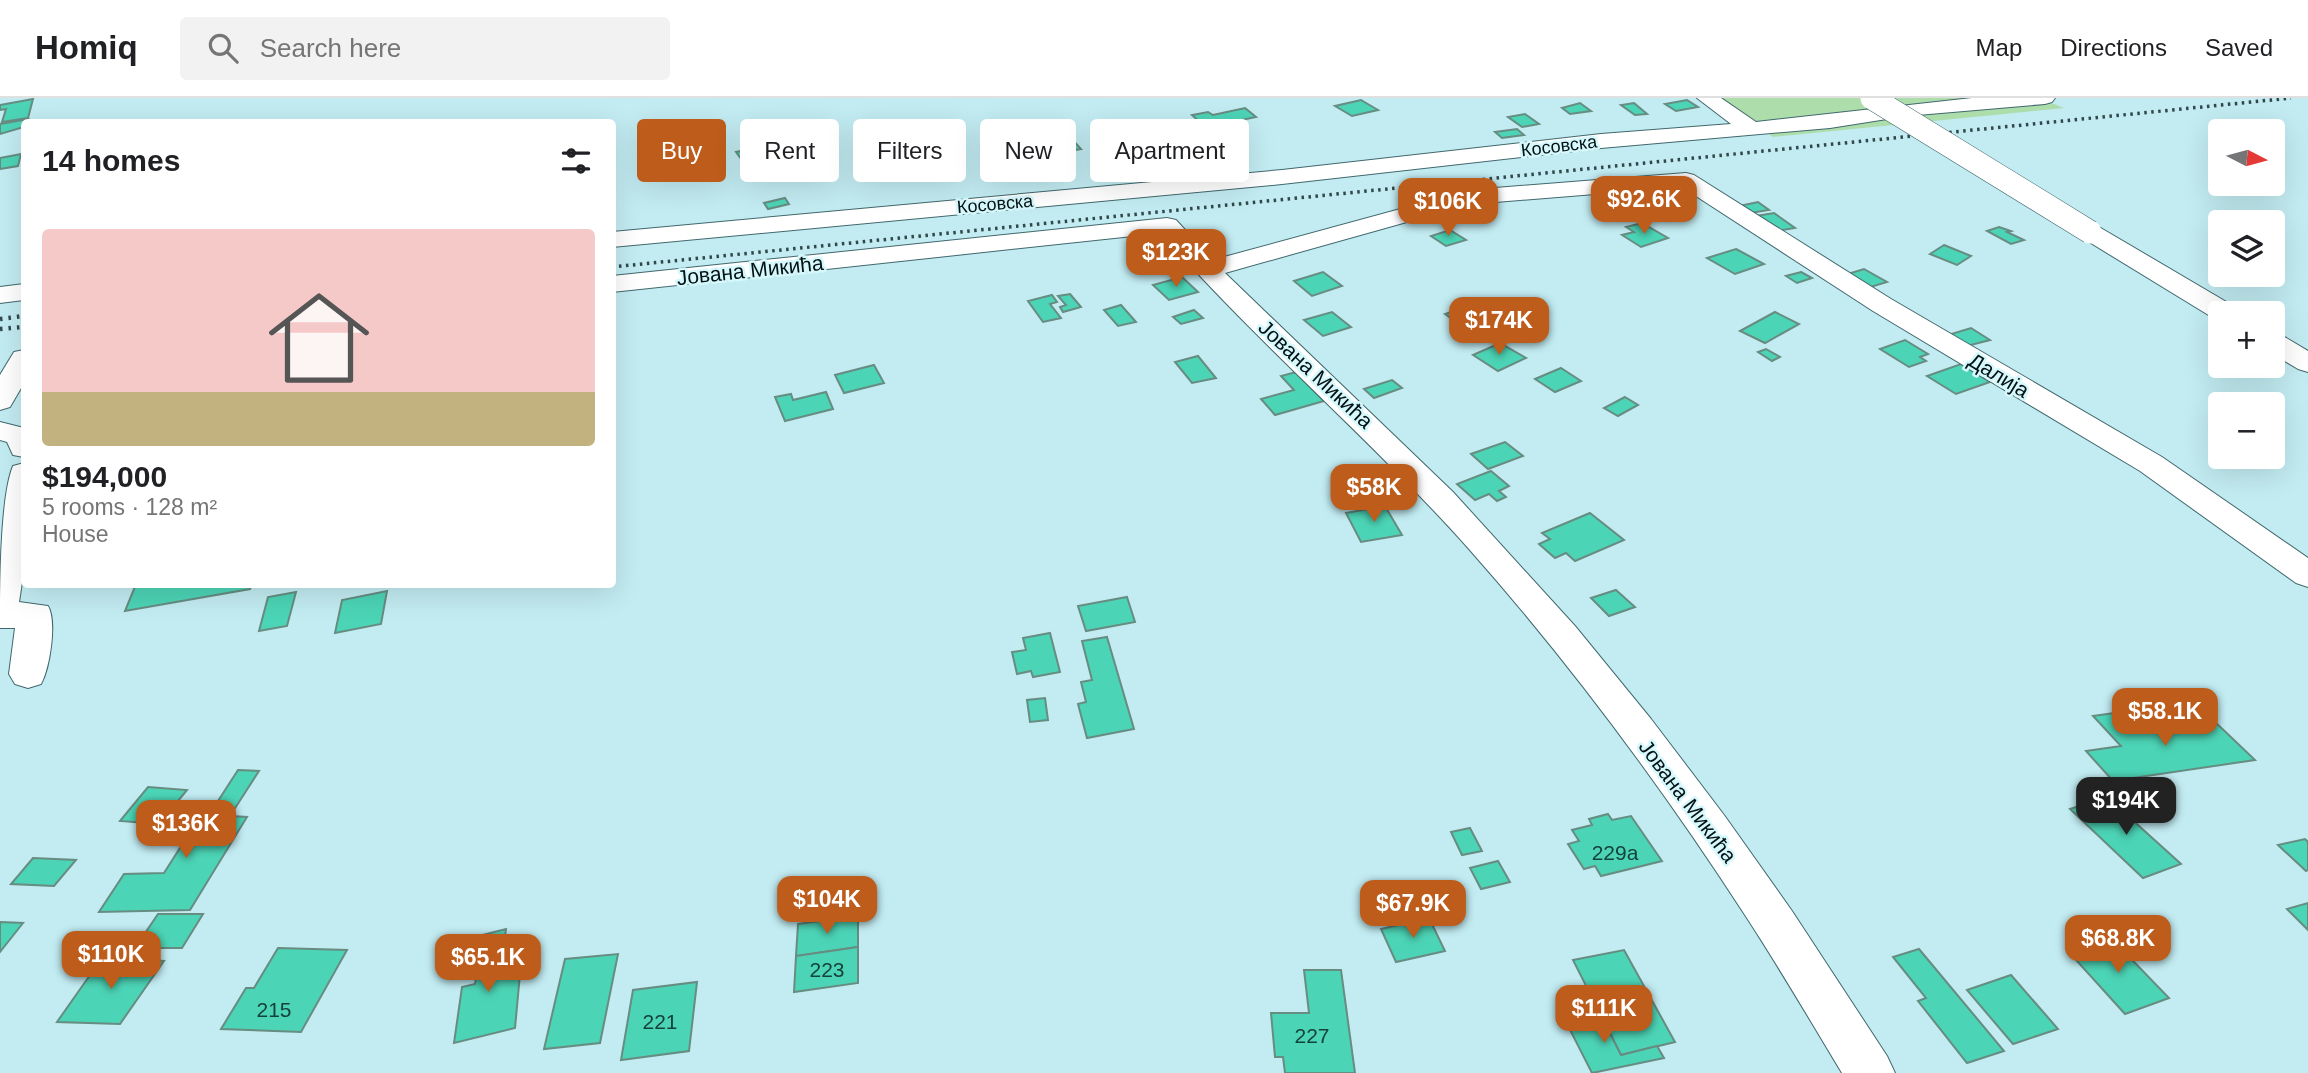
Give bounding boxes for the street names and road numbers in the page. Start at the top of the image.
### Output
street label: Косовска [1520,131,1599,161]
street label: Косовска [956,191,1035,217]
street label: Јована Микића [676,251,825,289]
street label: Јована Микића [1254,315,1378,433]
street label: Далија [1965,348,2034,402]
street label: Јована Микића [1634,735,1742,867]

